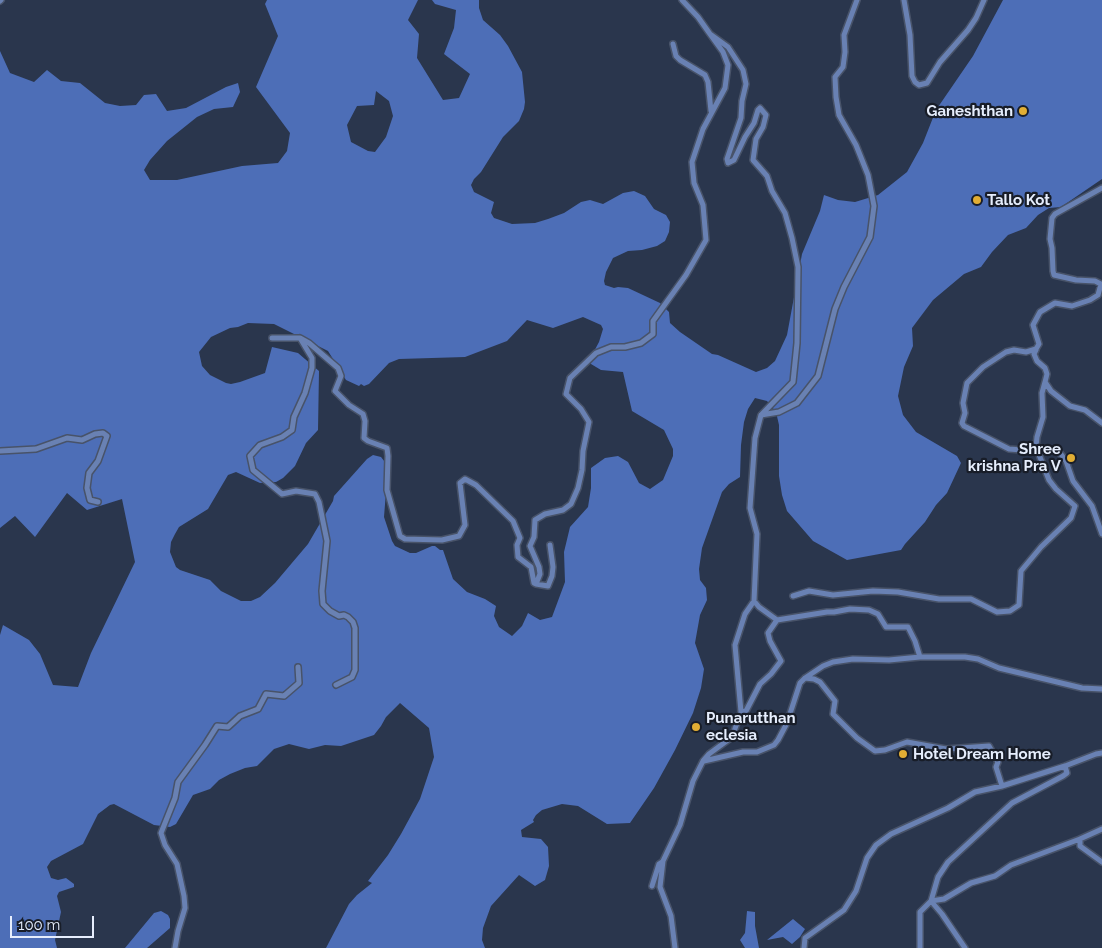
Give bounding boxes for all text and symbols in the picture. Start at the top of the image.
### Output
place label: Ganeshthan [927,102,1013,120]
marker: Ganeshthan [1017,105,1029,117]
place label: Tallo Kot [987,191,1050,209]
marker: Tallo Kot [971,194,983,206]
place label: Shree krishna Pra V [968,440,1061,475]
marker: Shree krishna Pra V [1065,452,1077,464]
place label: Punarutthan eclesia [706,709,796,744]
marker: Punarutthan eclesia [690,721,702,733]
place label: Hotel Dream Home [913,745,1051,763]
marker: Hotel Dream Home [897,748,909,760]
scale bar [12,906,96,938]
text: 100 m [18,916,60,934]

